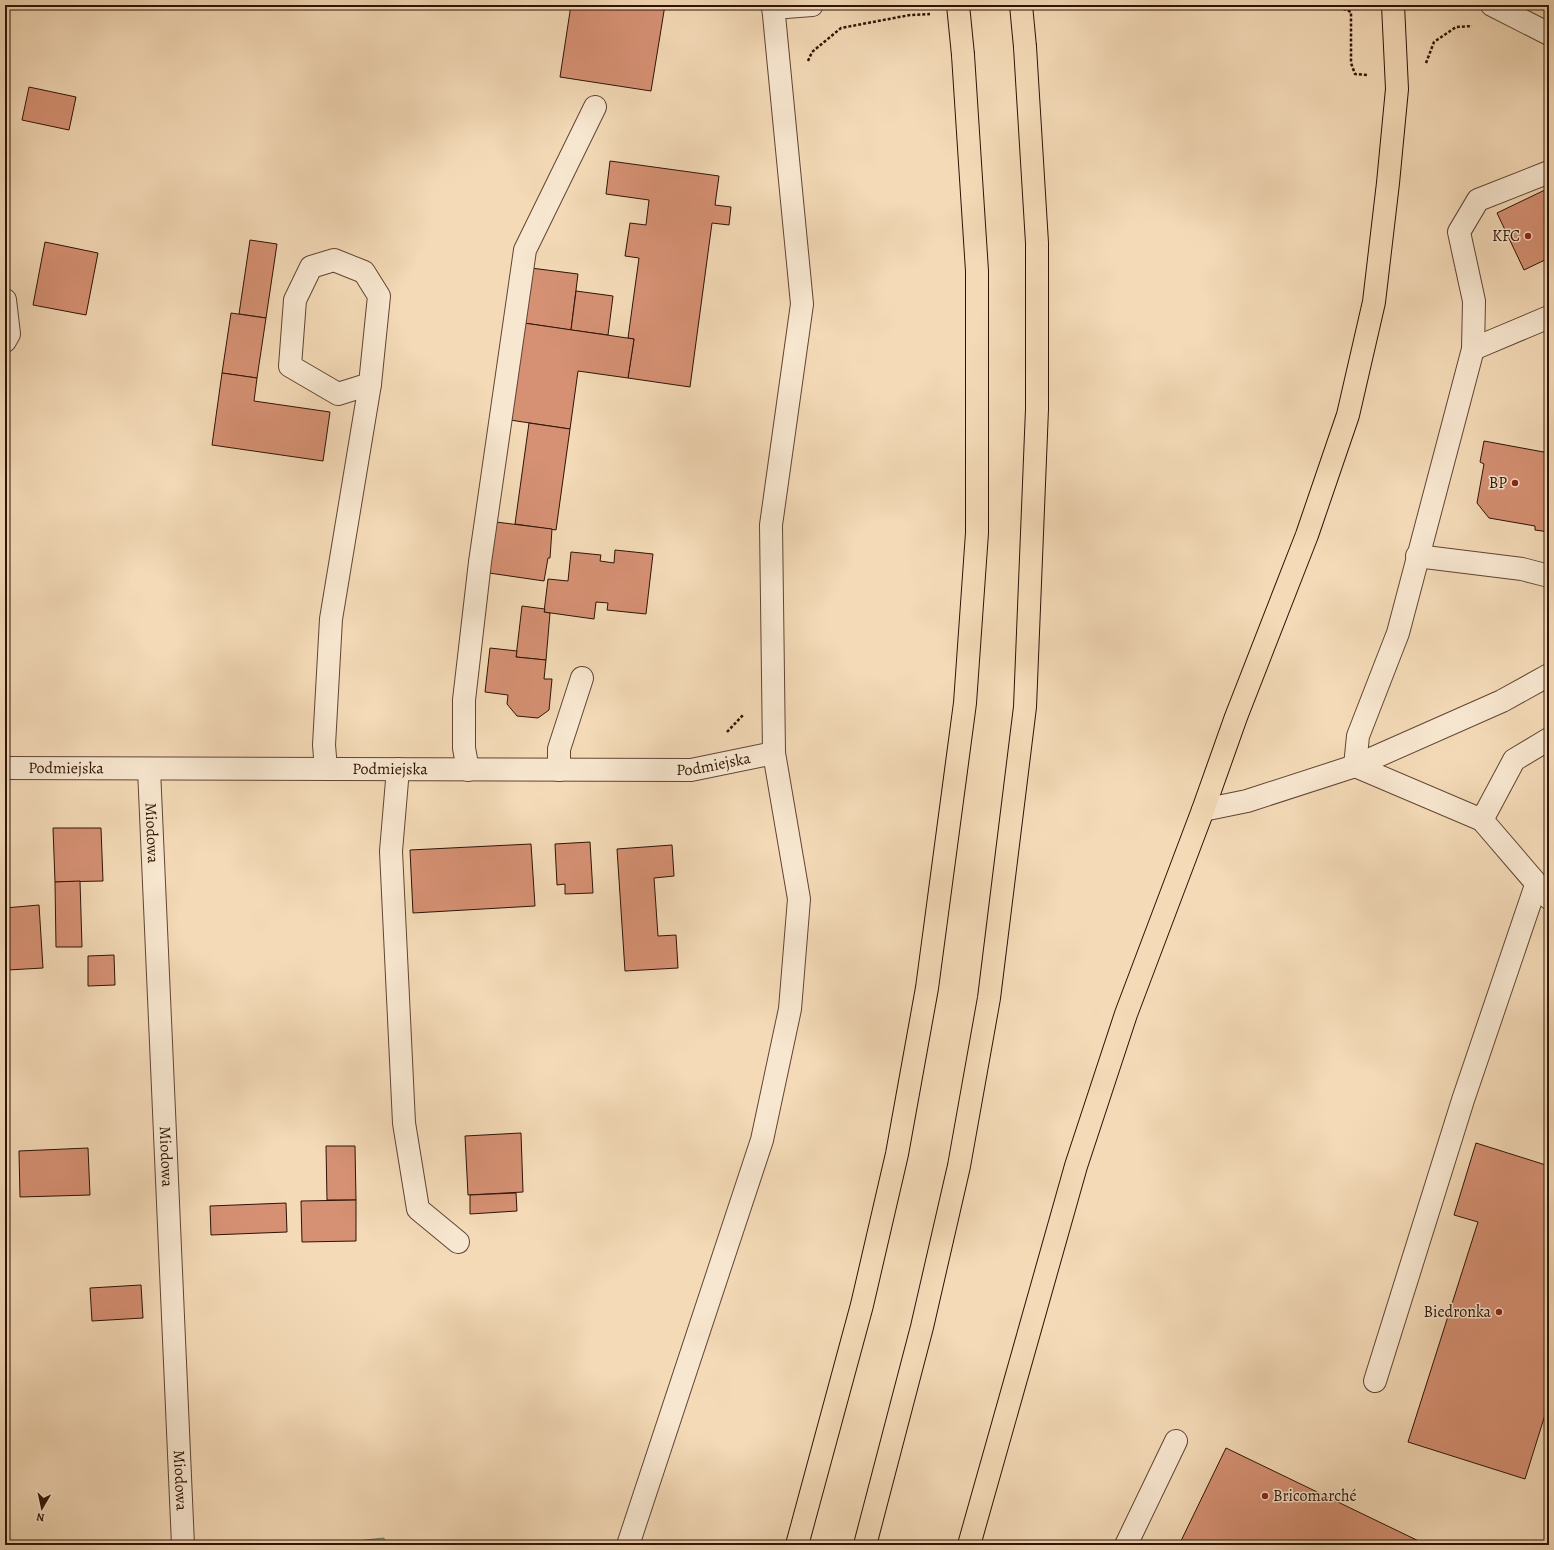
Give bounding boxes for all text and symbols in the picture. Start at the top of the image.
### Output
place label: KFC [1492,225,1520,247]
marker: KFC [1523,231,1533,241]
place label: BP [1489,472,1507,494]
marker: BP [1510,478,1520,488]
street label: Podmiejska [676,747,753,781]
street label: Podmiejska [28,757,104,779]
street label: Podmiejska [352,758,428,780]
street label: Miodowa [139,802,164,864]
street label: Miodowa [154,1126,178,1188]
place label: Biedronka [1424,1301,1492,1323]
marker: Biedronka [1494,1307,1504,1317]
street label: Miodowa [168,1450,193,1512]
place label: Bricomarché [1273,1485,1357,1507]
north arrow [22,1488,62,1528]
marker: Bricomarché [1260,1491,1270,1501]
text: N [35,1509,46,1525]

